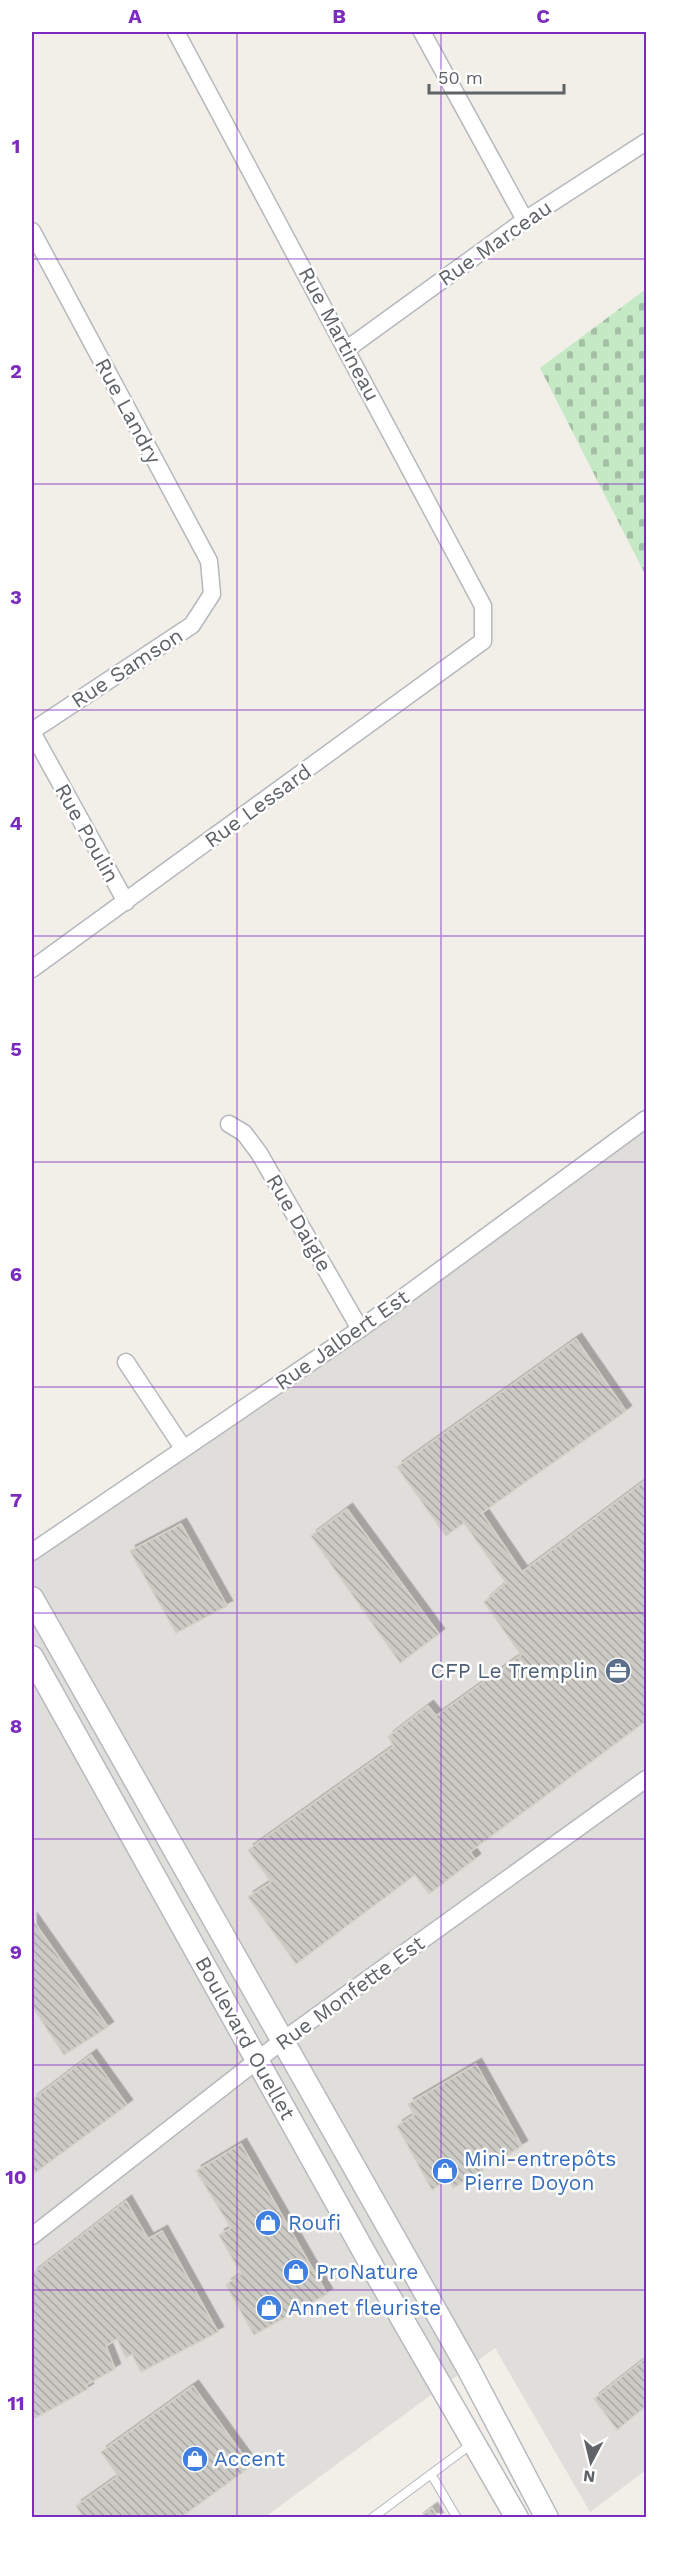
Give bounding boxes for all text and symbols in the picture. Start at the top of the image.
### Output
text: A [128,4,142,28]
text: B [332,4,346,28]
text: C [536,4,550,28]
scale bar [429,57,564,95]
text: 50 m [438,67,483,88]
text: 1 [12,134,20,158]
street label: Rue Marceau [433,194,556,291]
street label: Rue Martineau [294,263,385,405]
street label: Rue Landry [90,354,167,468]
text: 2 [10,359,22,383]
text: 3 [10,585,22,609]
street label: Rue Samson [66,622,187,713]
street label: Rue Lessard [199,759,316,853]
street label: Rue Poulin [50,779,125,887]
text: 4 [10,811,23,835]
text: 5 [10,1037,22,1061]
street label: Rue Daigle [262,1170,337,1276]
text: 6 [10,1262,22,1286]
street label: Rue Jalbert Est [270,1284,414,1395]
text: 7 [10,1488,22,1512]
office icon: CFP Le Tremplin [603,1656,633,1686]
place label: CFP Le Tremplin [431,1658,598,1683]
text: 8 [10,1714,22,1738]
street label: Rue Monfette Est [270,1930,429,2055]
text: 9 [10,1940,22,1964]
street label: Boulevard Ouellet [190,1952,301,2124]
place label: Mini-entrepôts Pierre Doyon [464,2146,616,2195]
shop icon: Mini-entrepôts Pierre Doyon [430,2156,460,2186]
text: 10 [5,2165,27,2189]
shop icon: Roufi [253,2208,283,2238]
place label: Roufi [288,2210,341,2235]
shop icon: ProNature [281,2257,311,2287]
place label: ProNature [316,2259,418,2284]
shop icon: Annet fleuriste [254,2293,284,2323]
place label: Annet fleuriste [288,2295,441,2320]
text: 11 [7,2391,25,2415]
north arrow [561,2432,621,2492]
shop icon: Accent [180,2444,210,2474]
place label: Accent [214,2446,285,2471]
text: N [582,2466,596,2487]

